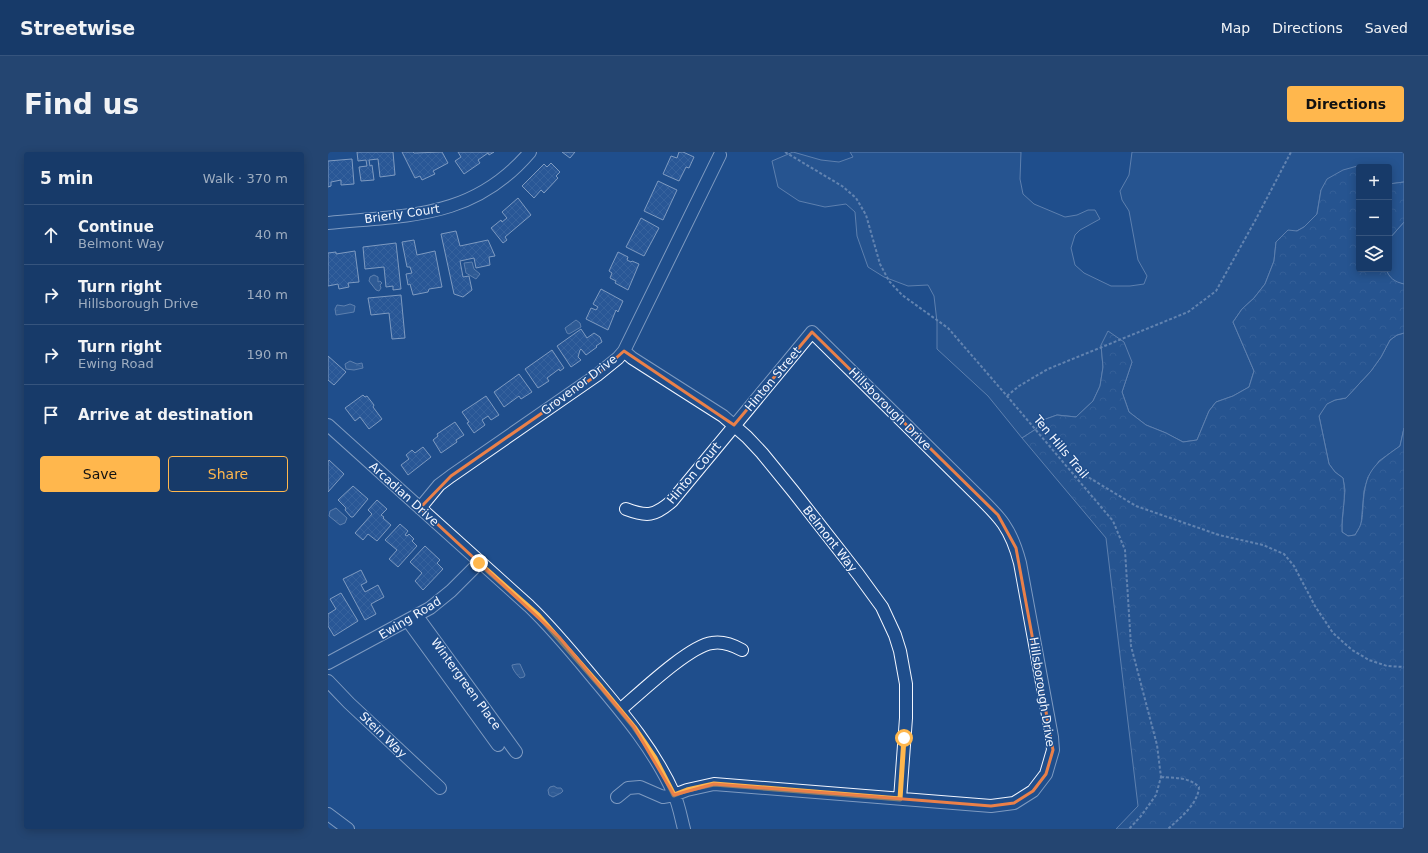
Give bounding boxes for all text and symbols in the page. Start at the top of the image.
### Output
text: Streetwise [20,17,135,39]
text: Map [1221,20,1250,36]
text: Directions [1272,20,1343,36]
text: Saved [1365,20,1408,36]
button: Directions [1287,86,1404,122]
text: Find us [24,88,139,121]
map controls [1356,164,1392,272]
button: + [1356,164,1392,200]
text: 5 min [40,168,93,188]
text: Walk · 370 m [203,171,288,186]
button: − [1356,200,1392,236]
street label: Brierly Court [363,202,441,226]
text: Continue [78,218,154,236]
icon: ahead [40,224,62,246]
text: 40 m [255,227,288,242]
text: Belmont Way [78,236,164,251]
button: layers [1356,236,1392,272]
text: Turn right [78,278,162,296]
icon: right [40,284,62,306]
text: 140 m [246,287,288,302]
text: Hillsborough Drive [78,296,198,311]
text: Turn right [78,338,162,356]
icon: right [40,344,62,366]
street label: Hinton Street [742,344,804,414]
text: 190 m [246,347,288,362]
street label: Grovenor Drive [538,352,620,418]
text: Ewing Road [78,356,154,371]
street label: Hillsborough Drive [846,365,934,453]
icon: arrive [40,404,62,426]
text: Arrive at destination [78,406,253,424]
street label: Ten Hills Trail [1030,412,1091,481]
street label: Hinton Court [664,439,724,507]
button: Save [40,456,160,492]
button: Share [168,456,288,492]
street label: Arcadian Drive [366,459,442,529]
street label: Belmont Way [800,503,860,575]
route end [470,554,488,572]
street label: Ewing Road [376,594,444,642]
street label: Wintergreen Place [428,635,504,733]
street label: Hillsborough Drive [1026,636,1058,748]
street label: Stein Way [357,709,409,761]
route start [895,729,913,747]

